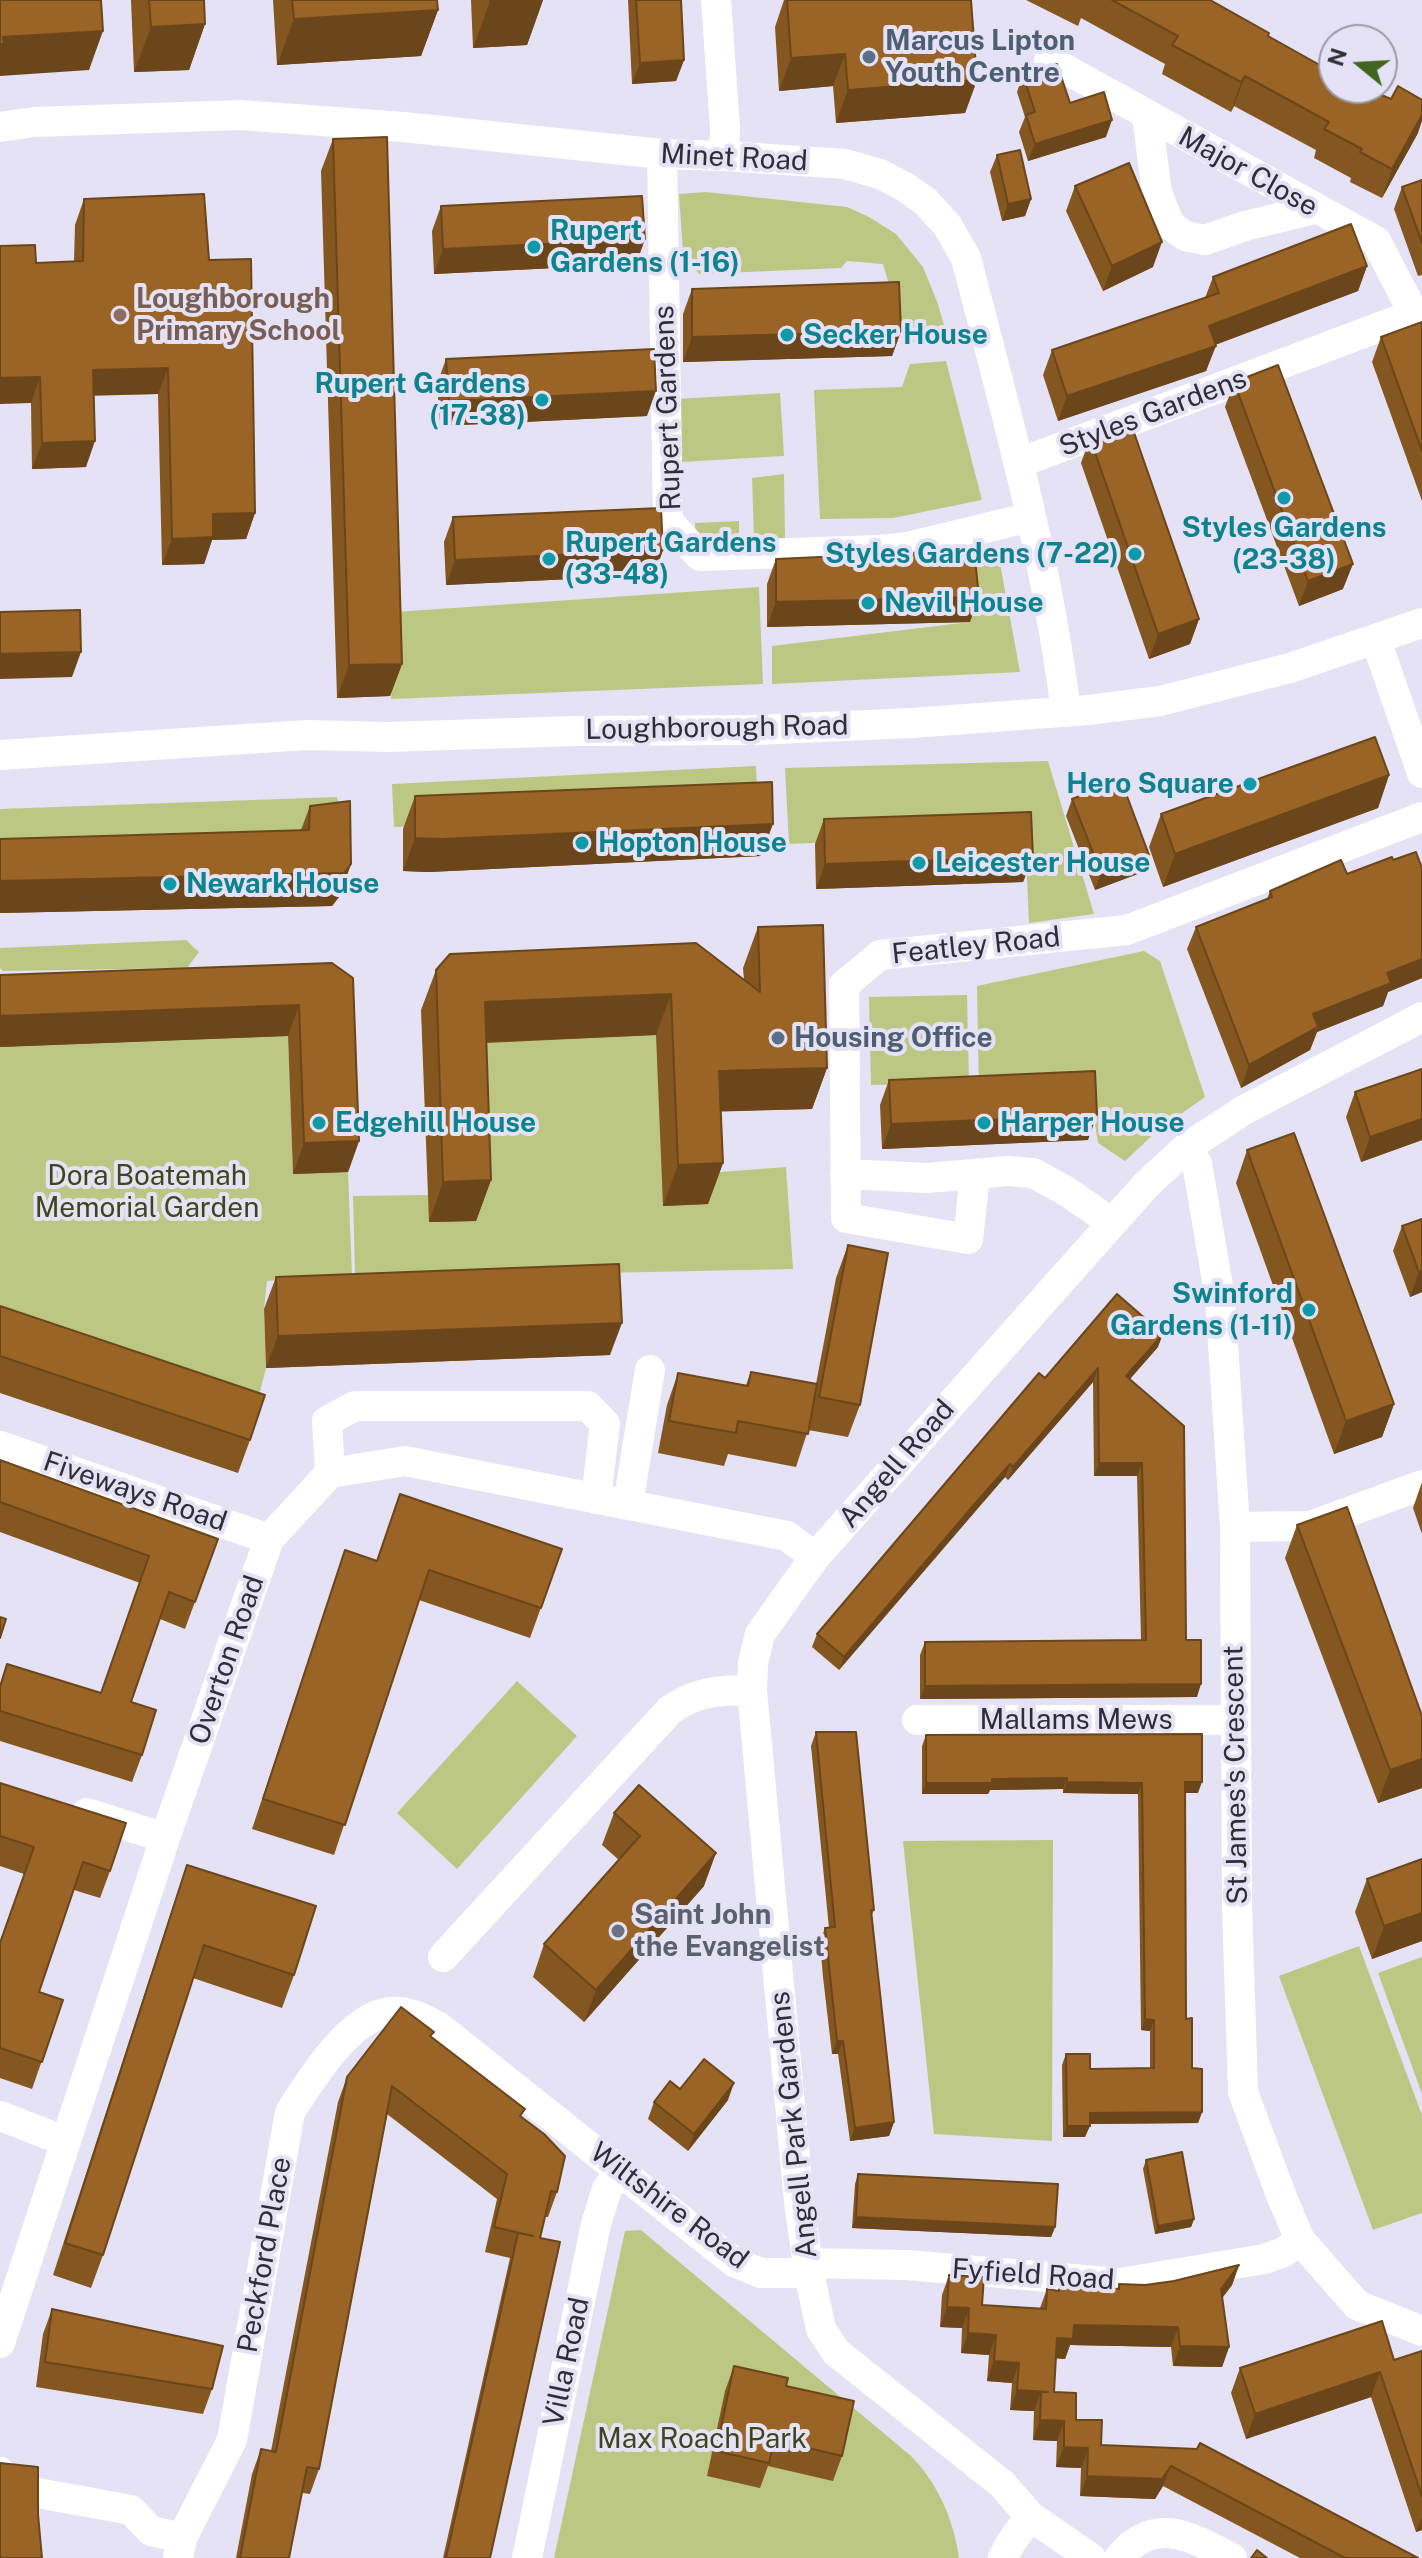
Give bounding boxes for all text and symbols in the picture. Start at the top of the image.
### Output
place label: Marcus Lipton Youth Centre [885,24,1075,90]
north arrow [1318,24,1398,104]
text: N [1322,45,1352,69]
marker: Marcus Lipton Youth Centre [860,48,878,66]
street label: Major Close [1173,120,1323,224]
street label: Minet Road [660,137,808,179]
place label: Rupert Gardens (1-16) [550,214,740,280]
marker: Rupert Gardens (1-16) [525,238,543,256]
place label: Loughborough Primary School [136,282,341,348]
street label: Rupert Gardens [648,305,688,511]
marker: Loughborough Primary School [111,306,129,324]
place label: Secker House [803,318,988,352]
marker: Secker House [778,326,796,344]
street label: Styles Gardens [1055,362,1251,464]
place label: Rupert Gardens (17-38) [314,367,526,433]
marker: Rupert Gardens (17-38) [533,391,551,409]
marker: Styles Gardens (23-38) [1275,489,1293,507]
place label: Styles Gardens (23-38) [1182,511,1386,577]
place label: Rupert Gardens (33-48) [565,526,777,592]
place label: Styles Gardens (7-22) [825,537,1119,571]
marker: Styles Gardens (7-22) [1126,545,1144,563]
marker: Rupert Gardens (33-48) [540,550,558,568]
place label: Nevil House [884,586,1044,620]
marker: Nevil House [859,594,877,612]
street label: Loughborough Road [585,709,849,747]
place label: Hero Square [1066,767,1234,801]
marker: Hero Square [1241,775,1259,793]
place label: Hopton House [598,826,787,860]
marker: Hopton House [573,834,591,852]
place label: Leicester House [935,846,1151,880]
marker: Leicester House [910,854,928,872]
place label: Newark House [186,867,380,901]
marker: Newark House [161,875,179,893]
street label: Featley Road [890,920,1062,972]
place label: Housing Office [794,1021,993,1055]
marker: Housing Office [769,1029,787,1047]
place label: Edgehill House [335,1106,536,1140]
place label: Harper House [1000,1106,1185,1140]
marker: Edgehill House [310,1114,328,1132]
marker: Harper House [975,1114,993,1132]
park label: Dora Boatemah Memorial Garden [35,1159,259,1225]
place label: Swinford Gardens (1-11) [1110,1277,1293,1343]
marker: Swinford Gardens (1-11) [1300,1301,1318,1319]
street label: Angell Road [832,1393,962,1535]
street label: Fiveways Road [39,1445,231,1539]
street label: Overton Road [182,1571,272,1749]
street label: St James's Crescent [1217,1645,1255,1905]
street label: Mallams Mews [979,1703,1173,1737]
place label: Saint John the Evangelist [634,1898,825,1964]
marker: Saint John the Evangelist [609,1922,627,1940]
street label: Angell Park Gardens [763,1990,825,2260]
street label: Wiltshire Road [583,2136,755,2276]
street label: Peckford Place [231,2155,299,2355]
street label: Fyfield Road [951,2253,1115,2297]
street label: Villa Road [537,2294,597,2430]
park label: Max Roach Park [597,2422,807,2456]

